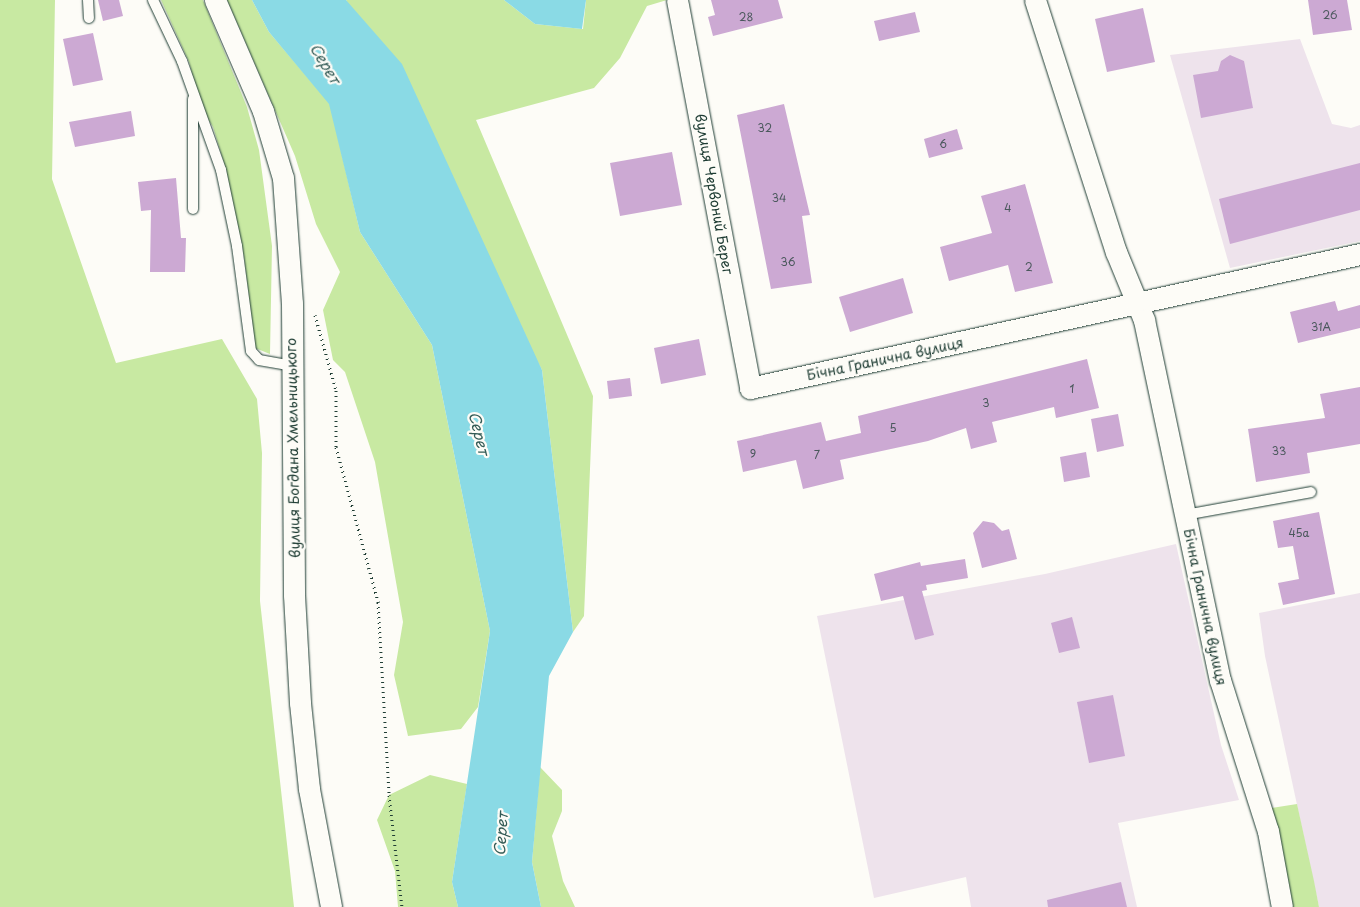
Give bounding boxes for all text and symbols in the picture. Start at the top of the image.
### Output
house number: 26 [1322,8,1338,22]
house number: 28 [739,10,753,24]
water label: Серет [307,40,345,86]
street label: вулиця Червоний Берег [692,112,736,276]
house number: 32 [758,121,772,135]
house number: 6 [939,137,947,151]
house number: 34 [772,191,786,205]
house number: 4 [1004,201,1012,215]
house number: 36 [781,255,795,269]
house number: 2 [1025,260,1033,274]
house number: 31А [1311,320,1331,334]
street label: Бічна Гранична вулиця [804,334,966,384]
street label: вулиця Богдана Хмельницького [283,338,303,558]
house number: 1 [1070,382,1074,396]
house number: 3 [982,396,990,410]
water label: Серет [466,410,494,456]
house number: 5 [889,421,897,435]
house number: 33 [1272,444,1286,458]
house number: 9 [750,447,756,461]
house number: 7 [814,448,820,462]
street label: Бічна Гранична вулиця [1180,526,1230,688]
house number: 45а [1289,526,1309,540]
water label: Серет [489,812,511,856]

